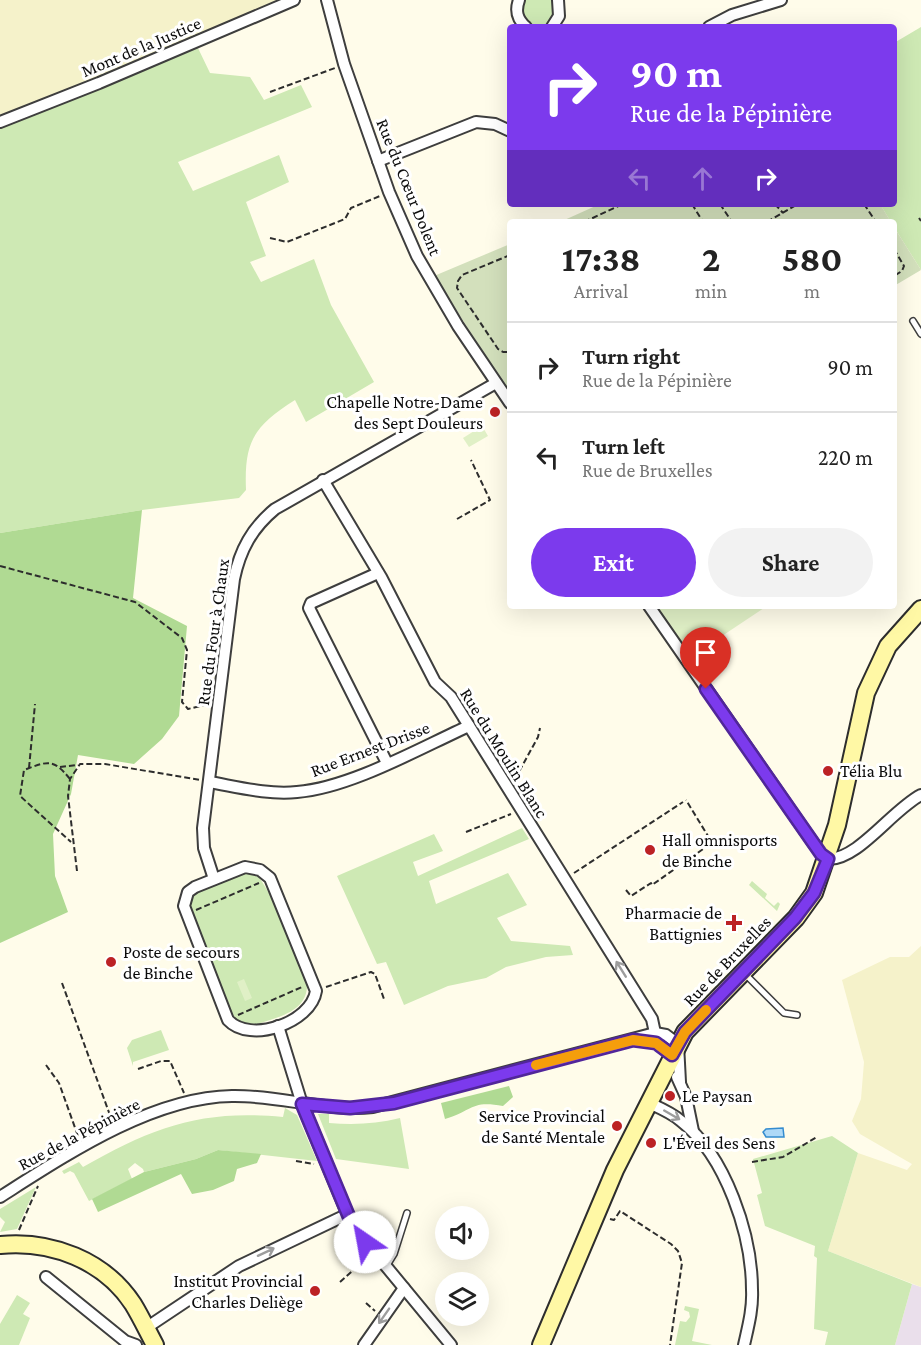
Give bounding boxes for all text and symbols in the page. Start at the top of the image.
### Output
street label: Mont de la Justice [78,13,204,81]
icon: right [531,48,609,126]
text: 90 m [630,49,722,96]
text: Rue de la Pépinière [630,98,832,128]
street label: Rue du Cœur Dolent [372,116,446,259]
icon: left [623,162,656,195]
icon: ahead [686,162,719,195]
icon: right [749,162,782,195]
text: 17:38 [562,239,640,279]
text: 2 [702,239,720,279]
text: 580 [782,239,842,279]
text: Arrival [574,280,628,302]
text: min [695,280,727,302]
text: m [804,280,820,302]
text: Turn right [582,344,680,369]
icon: right [531,351,564,384]
text: 90 m [828,355,873,380]
text: Rue de la Pépinière [582,369,732,391]
place label: Chapelle Notre-Dame des Sept Douleurs [326,392,483,433]
marker: Chapelle Notre-Dame des Sept Douleurs [488,405,502,419]
text: Turn left [582,434,665,459]
icon: left [531,441,564,474]
text: 220 m [818,445,873,470]
text: Rue de Bruxelles [582,459,713,481]
button: Exit [531,528,696,597]
button: Share [708,528,873,597]
street label: Rue du Four à Chaux [193,557,233,707]
pin [680,627,731,689]
icon: arrive [689,636,722,669]
street label: Rue du Moulin Blanc [456,685,552,822]
street label: Rue Ernest Drisse [308,717,432,781]
place label: Télia Blu [840,761,903,781]
marker: Télia Blu [821,764,835,778]
place label: Hall omnisports de Binche [662,830,777,871]
marker: Hall omnisports de Binche [643,843,657,857]
place label: Pharmacie de Battignies [625,903,722,944]
street label: Rue de Bruxelles [679,912,775,1010]
marker: Pharmacie de Battignies [727,916,741,930]
place label: Poste de secours de Binche [123,942,240,983]
marker: Poste de secours de Binche [104,955,118,969]
one-way arrow [615,961,627,978]
place label: Le Paysan [682,1086,753,1106]
marker: Le Paysan [663,1089,677,1103]
street label: Rue de la Pépinière [15,1094,143,1174]
place label: Service Provincial de Santé Mentale [479,1106,605,1147]
one-way arrow [663,1109,680,1121]
marker: Service Provincial de Santé Mentale [610,1119,624,1133]
place label: L'Éveil des Sens [663,1133,775,1153]
marker: L'Éveil des Sens [644,1136,658,1150]
map controls [435,1206,489,1326]
button: sound [435,1206,489,1260]
position arrow [333,1210,397,1274]
one-way arrow [257,1246,275,1258]
place label: Institut Provincial Charles Deliège [173,1271,303,1312]
button: layers [435,1272,489,1326]
marker: Institut Provincial Charles Deliège [308,1284,322,1298]
one-way arrow [378,1308,390,1324]

